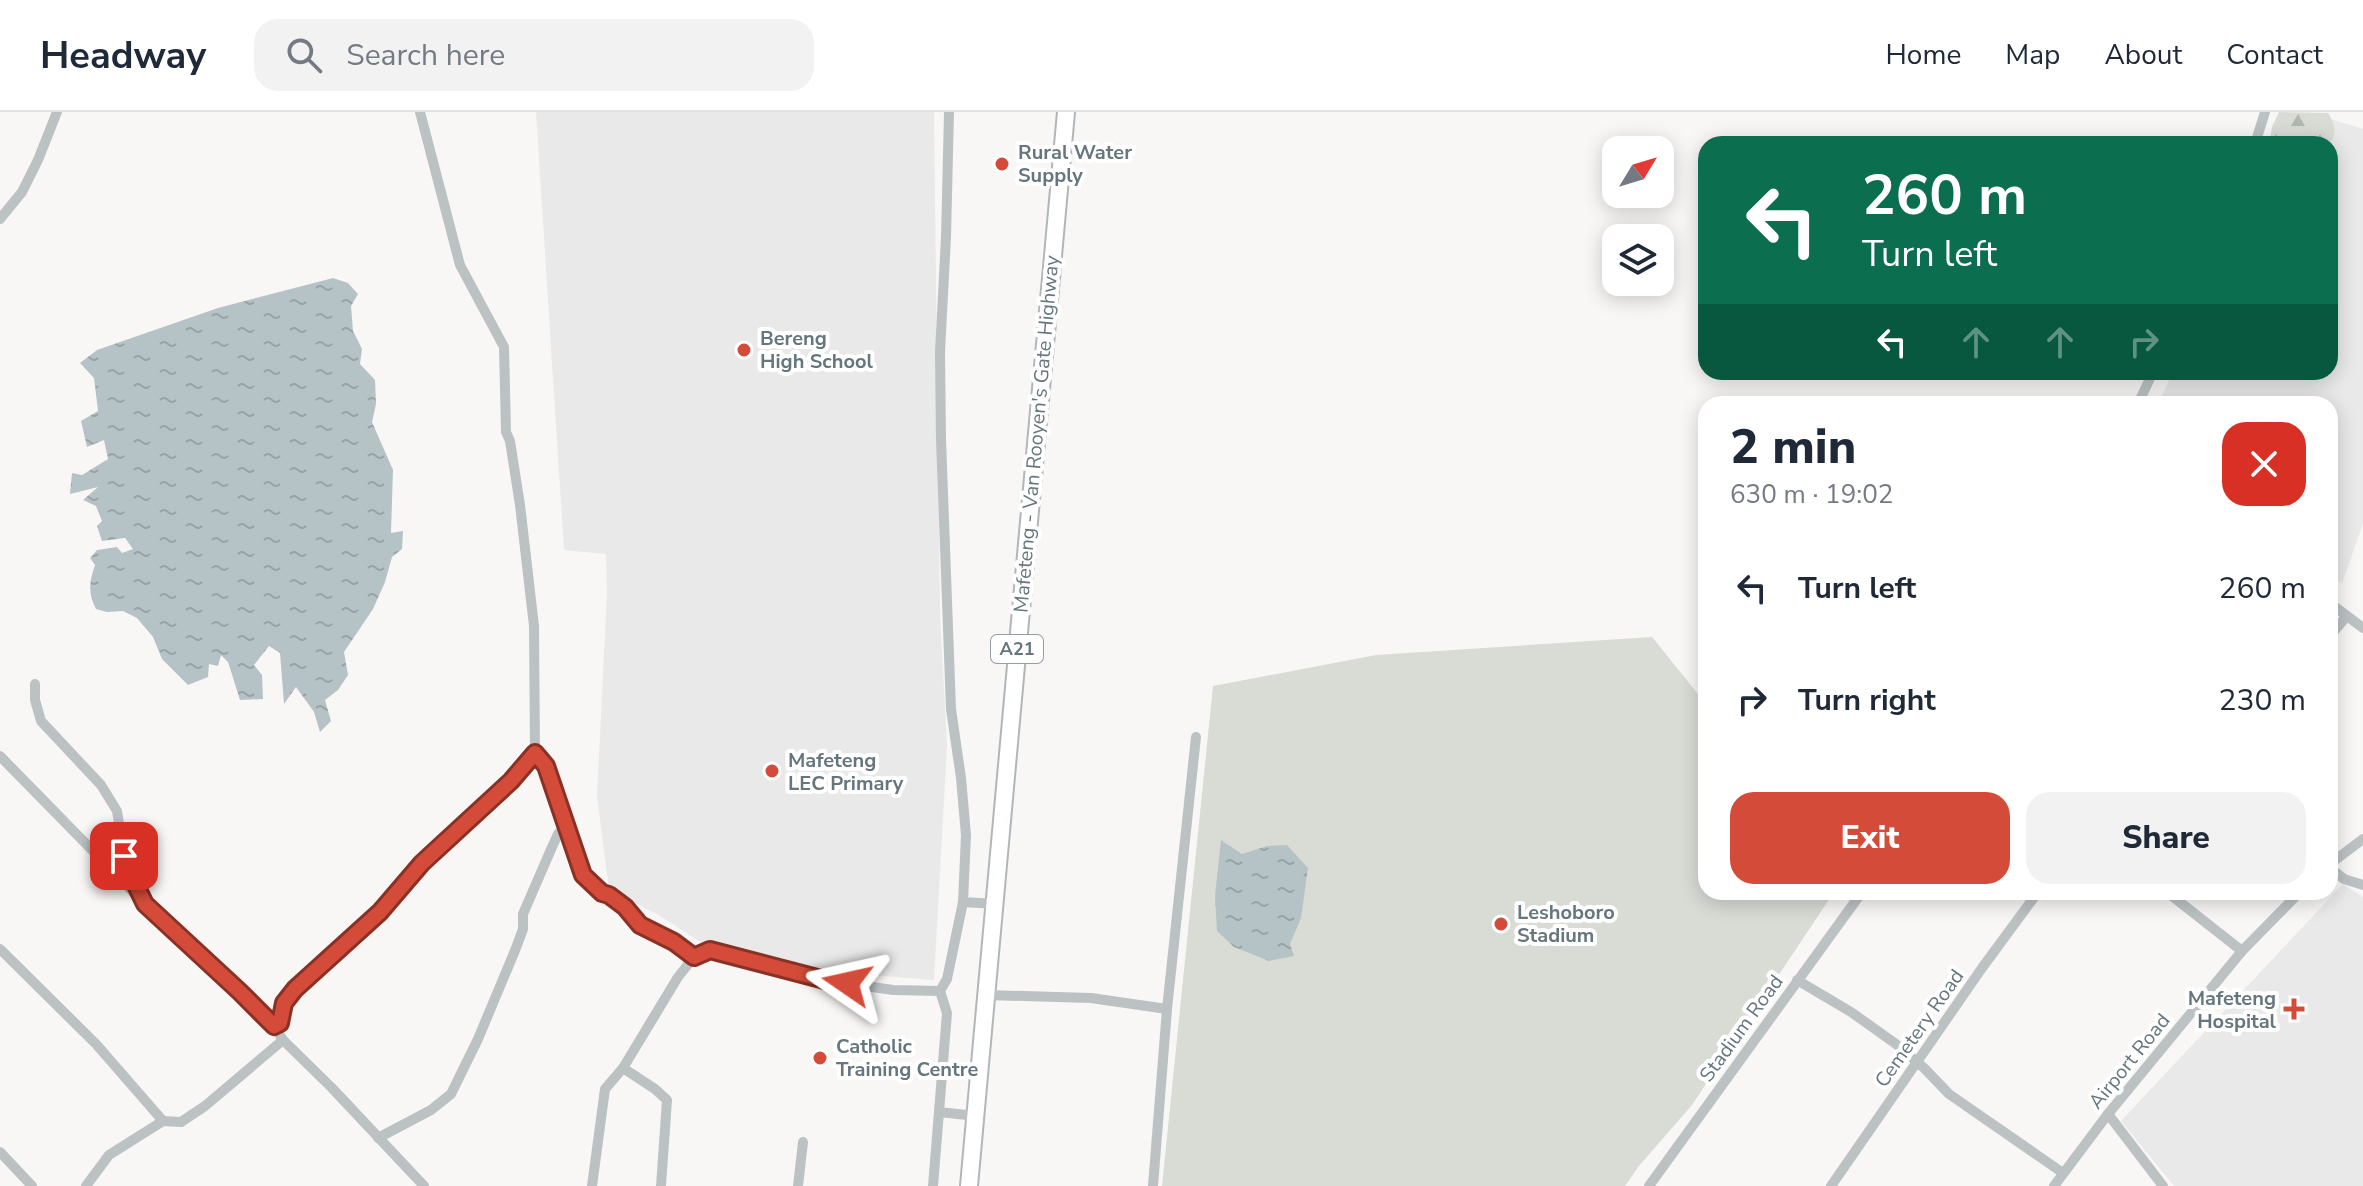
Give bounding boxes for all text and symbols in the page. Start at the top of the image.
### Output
search box [254,19,814,91]
text: Headway [40,30,206,81]
icon: search [282,33,326,77]
text: Search here [346,35,505,76]
text: Home [1886,36,1961,74]
text: Map [2005,36,2060,74]
text: About [2104,36,2182,74]
text: Contact [2226,36,2323,74]
north arrow [1602,136,1674,208]
map controls [1602,136,1674,296]
place label: Rural Water Supply [1018,139,1132,189]
marker: Rural Water Supply [993,155,1011,173]
text: 260 m [1862,157,2027,234]
icon: left [1730,168,1834,272]
button: layers [1602,224,1674,296]
text: Turn left [1862,230,1997,279]
street label: Mafeteng - Van Rooyen's Gate Highway [1007,254,1066,614]
icon: left [1870,320,1914,364]
icon: ahead [1954,320,1998,364]
icon: ahead [2038,320,2082,364]
icon: right [2122,320,2166,364]
place label: Bereng High School [760,325,874,375]
marker: Bereng High School [735,341,753,359]
text: 2 min [1730,414,1856,480]
button: close [2222,422,2306,506]
text: 630 m · 19:02 [1730,477,1893,512]
icon: left [1730,566,1774,610]
text: Turn left [1798,568,1916,609]
text: 260 m [2219,568,2306,609]
road number: A21 [991,635,1043,663]
icon: right [1730,678,1774,722]
text: Turn right [1798,680,1936,721]
text: 230 m [2219,680,2306,721]
place label: Mafeteng LEC Primary [788,747,904,797]
marker: Mafeteng LEC Primary [763,762,781,780]
button: Exit [1730,792,2010,884]
button: Share [2026,792,2306,884]
pin [90,822,158,890]
icon: arrive [102,834,146,878]
place label: Leshoboro Stadium [1517,899,1615,949]
marker: Leshoboro Stadium [1492,915,1510,933]
position arrow [805,941,889,1025]
street label: Cemetery Road [1869,964,1970,1093]
street label: Stadium Road [1693,969,1789,1087]
place label: Mafeteng Hospital [2188,985,2277,1035]
marker: Mafeteng Hospital [2283,998,2305,1020]
street label: Airport Road [2083,1008,2176,1115]
place label: Catholic Training Centre [836,1033,978,1083]
marker: Catholic Training Centre [811,1049,829,1067]

